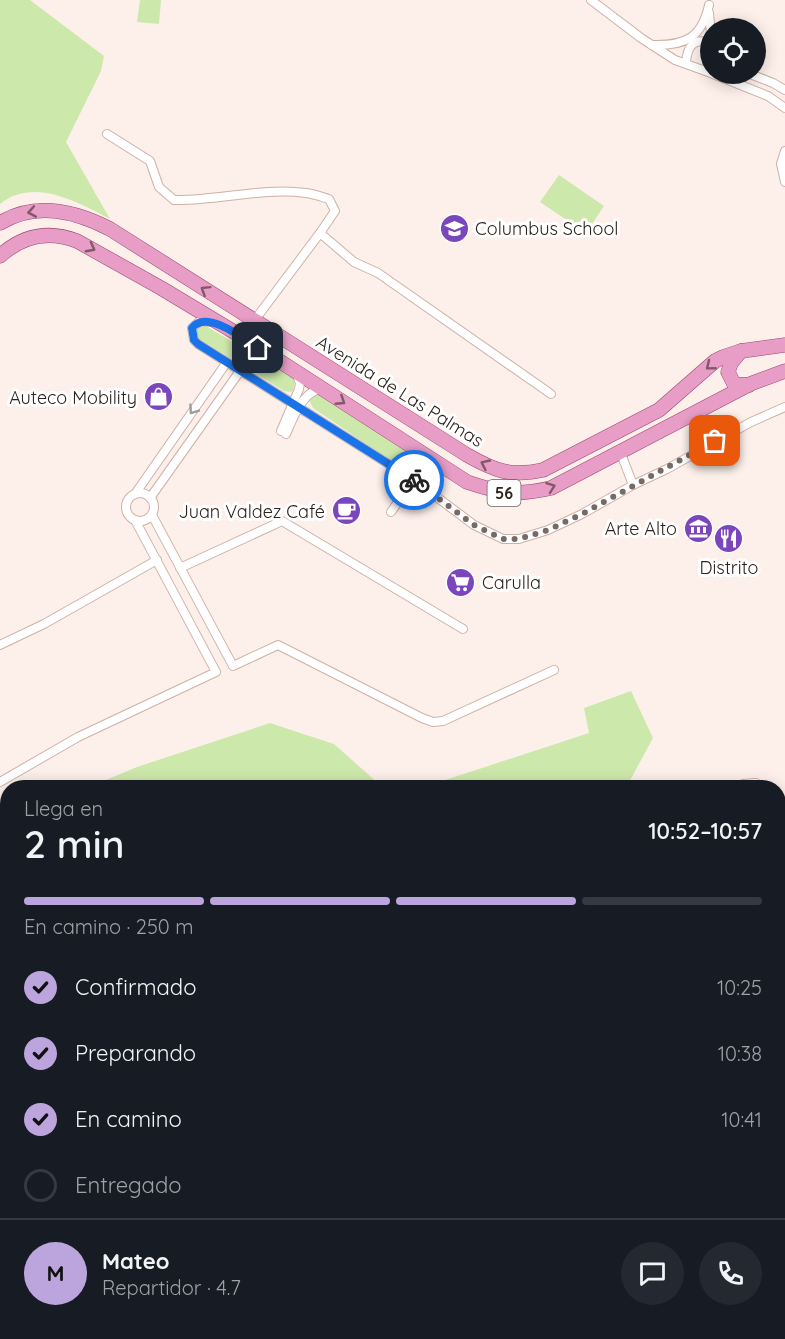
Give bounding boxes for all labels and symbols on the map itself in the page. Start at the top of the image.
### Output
one-way arrow [27,205,37,218]
school or university icon: Columbus School [438,212,470,244]
place label: Columbus School [475,217,618,240]
one-way arrow [85,241,96,252]
one-way arrow [201,286,212,297]
pin [232,322,283,373]
street label: Avenida de Las Palmas [312,330,488,452]
one-way arrow [706,359,717,370]
shop icon: Auteco Mobility [142,381,174,413]
place label: Auteco Mobility [9,386,137,409]
one-way arrow [335,393,345,405]
one-way arrow [189,404,200,415]
pin [689,415,740,466]
courier [384,450,444,510]
one-way arrow [481,460,492,472]
road number: 56 [488,480,520,506]
one-way arrow [546,482,556,495]
cafe icon: Juan Valdez Café [330,495,362,527]
place label: Juan Valdez Café [178,500,325,523]
museum icon: Arte Alto [682,512,714,544]
place label: Arte Alto [605,517,677,540]
restaurant icon: Distrito [713,522,745,554]
place label: Distrito [699,556,759,579]
supermarket icon: Carulla [445,566,477,598]
place label: Carulla [482,571,541,594]

